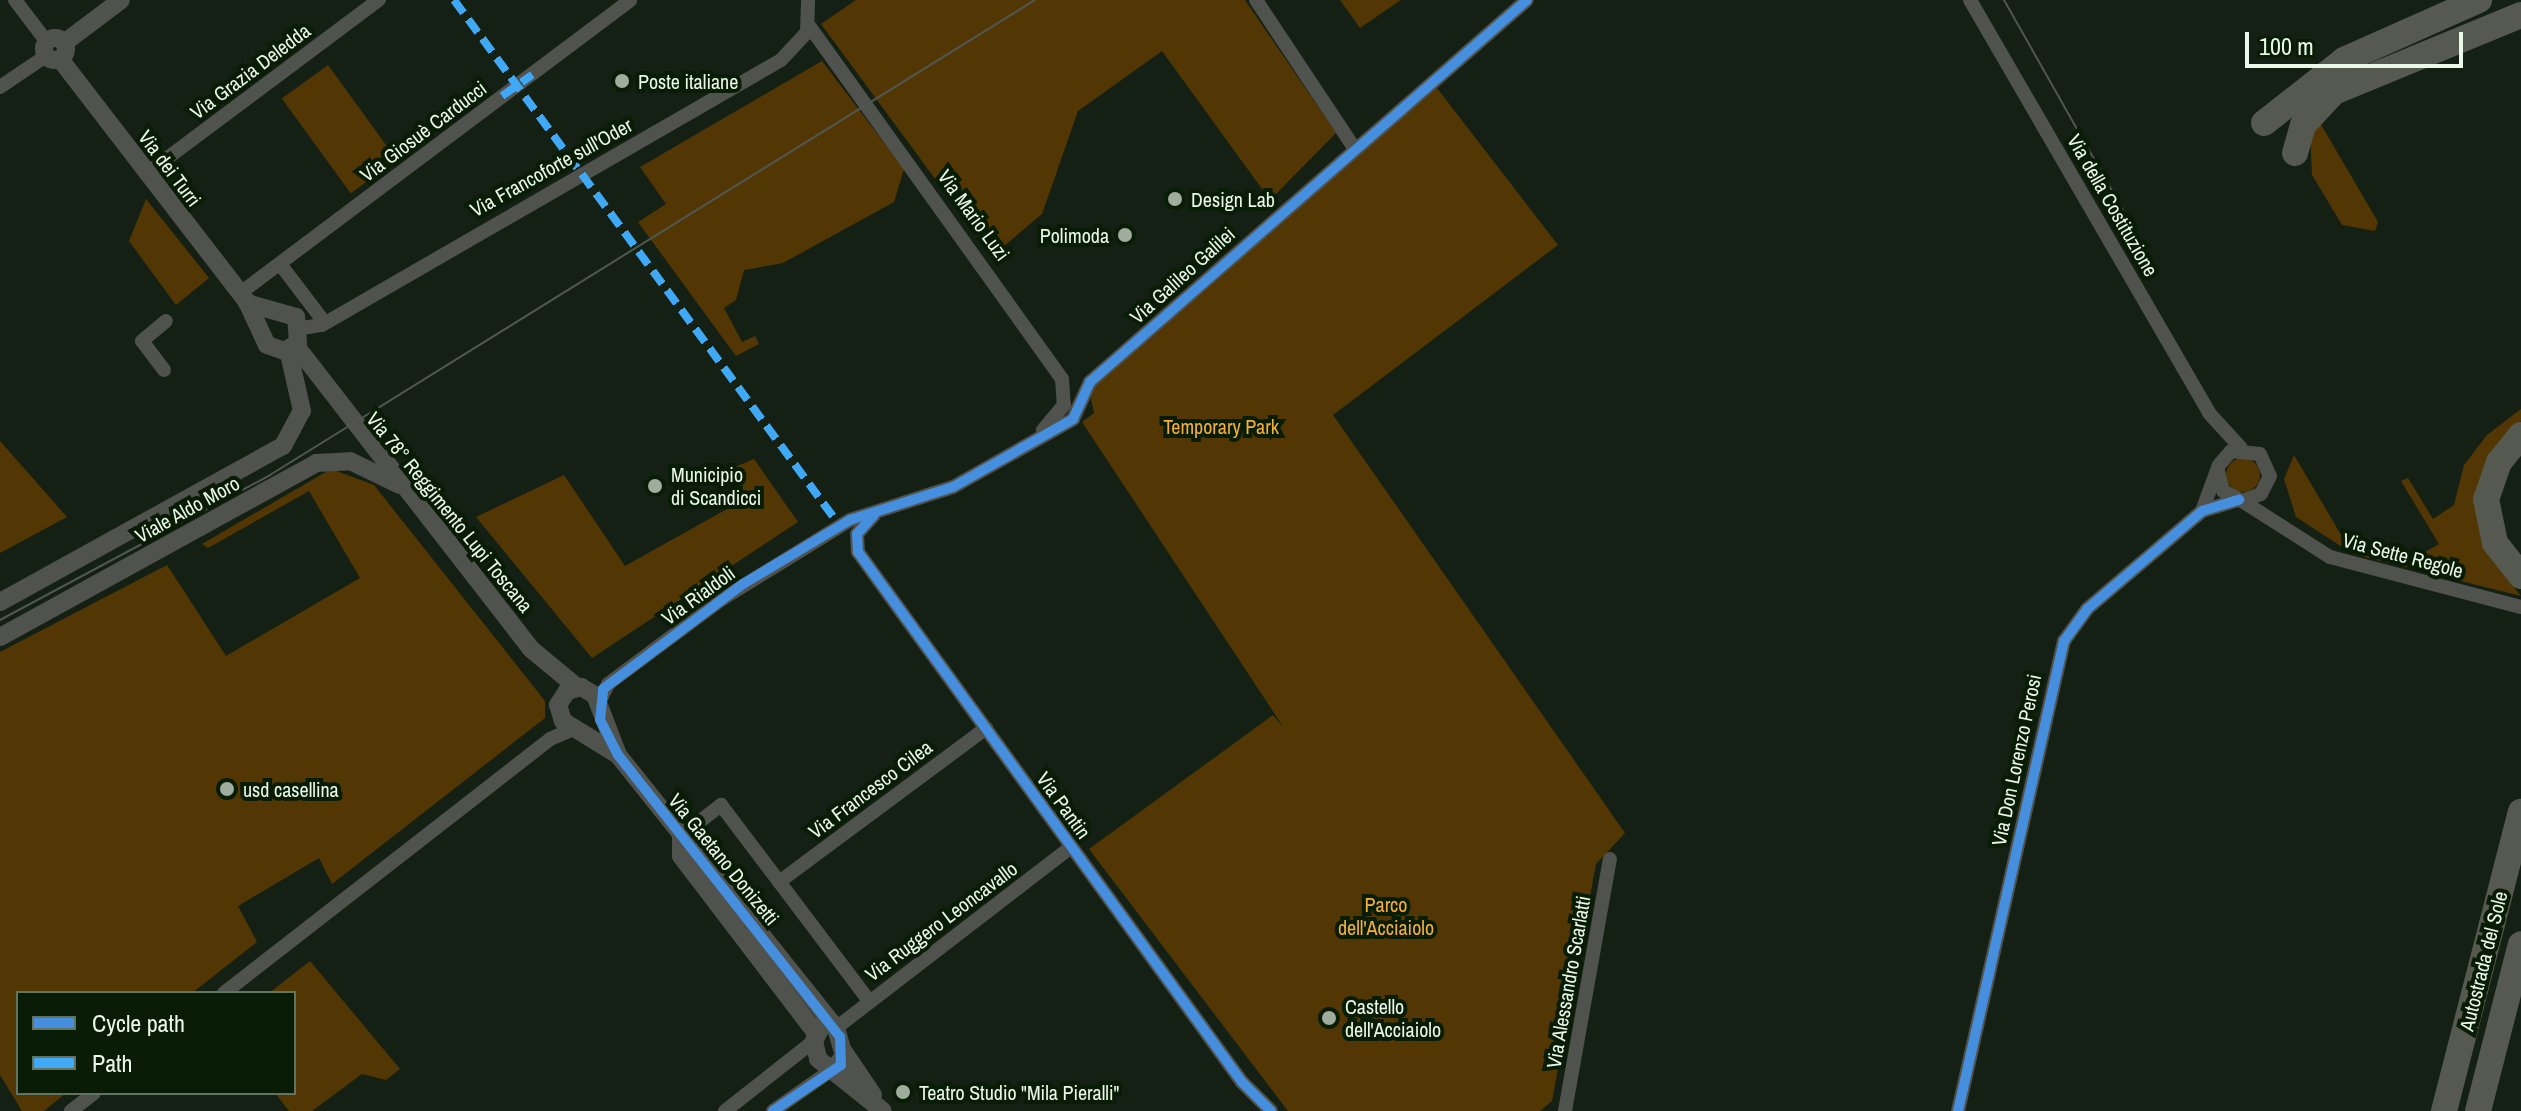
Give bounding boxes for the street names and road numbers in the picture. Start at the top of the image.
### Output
street label: Via Grazia Deledda [185,18,315,124]
street label: Via Giosuè Carducci [355,76,491,186]
street label: Via Francoforte sull'Oder [466,113,636,221]
street label: Via dei Turri [133,125,207,211]
street label: Via della Costituzione [2063,130,2163,280]
street label: Via Mario Luzi [933,165,1015,265]
street label: Via Galileo Galilei [1125,222,1239,328]
street label: Via 78° Reggimento Lupi Toscana [362,407,538,617]
street label: Viale Aldo Moro [130,470,244,548]
street label: Via Sette Regole [2340,527,2466,583]
street label: Via Rialdoli [657,560,739,630]
street label: Via Don Lorenzo Perosi [1986,672,2046,848]
street label: Via Francesco Cilea [804,735,936,843]
street label: Via Pantin [1032,767,1096,843]
street label: Via Gaetano Donizetti [664,788,784,930]
street label: Via Ruggero Leoncavallo [860,856,1022,986]
street label: Autostrada del Sole [2454,889,2512,1033]
street label: Via Alessandro Scarlatti [1541,893,1595,1071]

